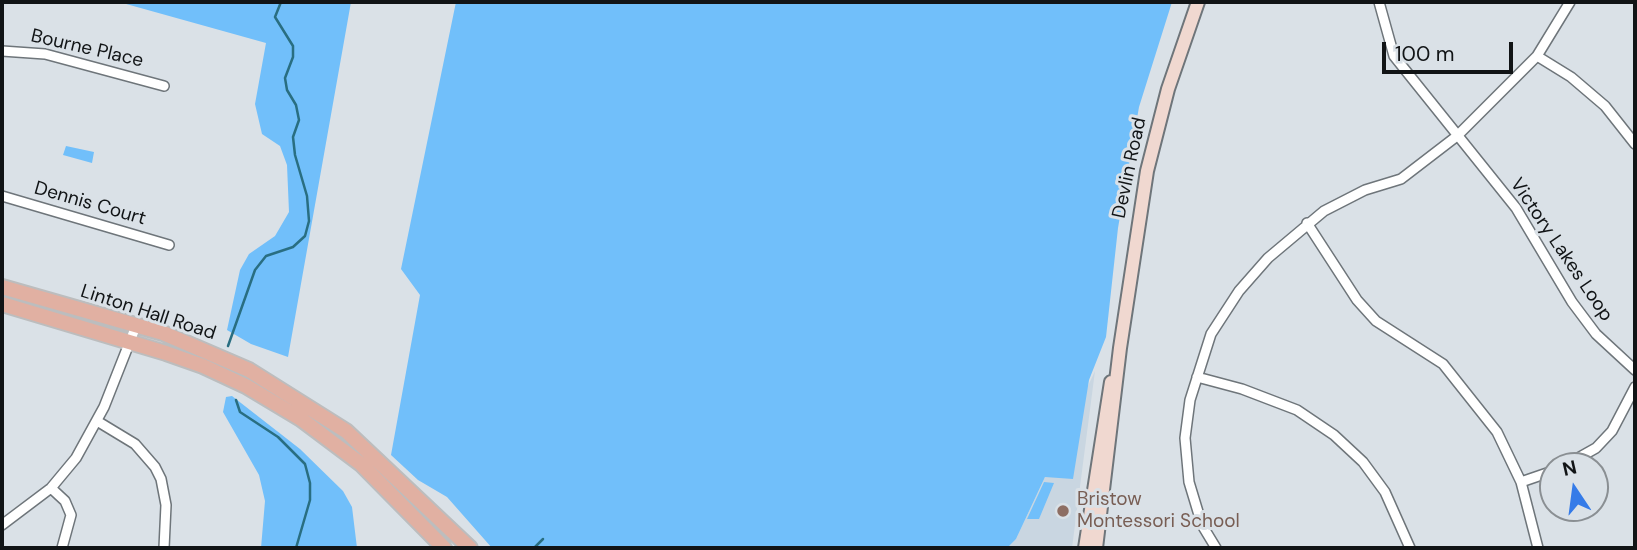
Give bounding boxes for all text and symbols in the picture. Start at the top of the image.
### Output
street label: Bourne Place [29,25,145,73]
scale bar [1385,28,1516,72]
text: 100 m [1395,40,1455,68]
street label: Devlin Road [1108,116,1152,220]
street label: Victory Lakes Loop [1505,174,1617,326]
street label: Dennis Court [32,177,148,231]
street label: Linton Hall Road [77,280,219,346]
north arrow [1539,452,1609,522]
text: N [1560,454,1579,482]
place label: Bristow Montessori School [1077,489,1240,533]
marker: Bristow Montessori School [1055,503,1071,519]

